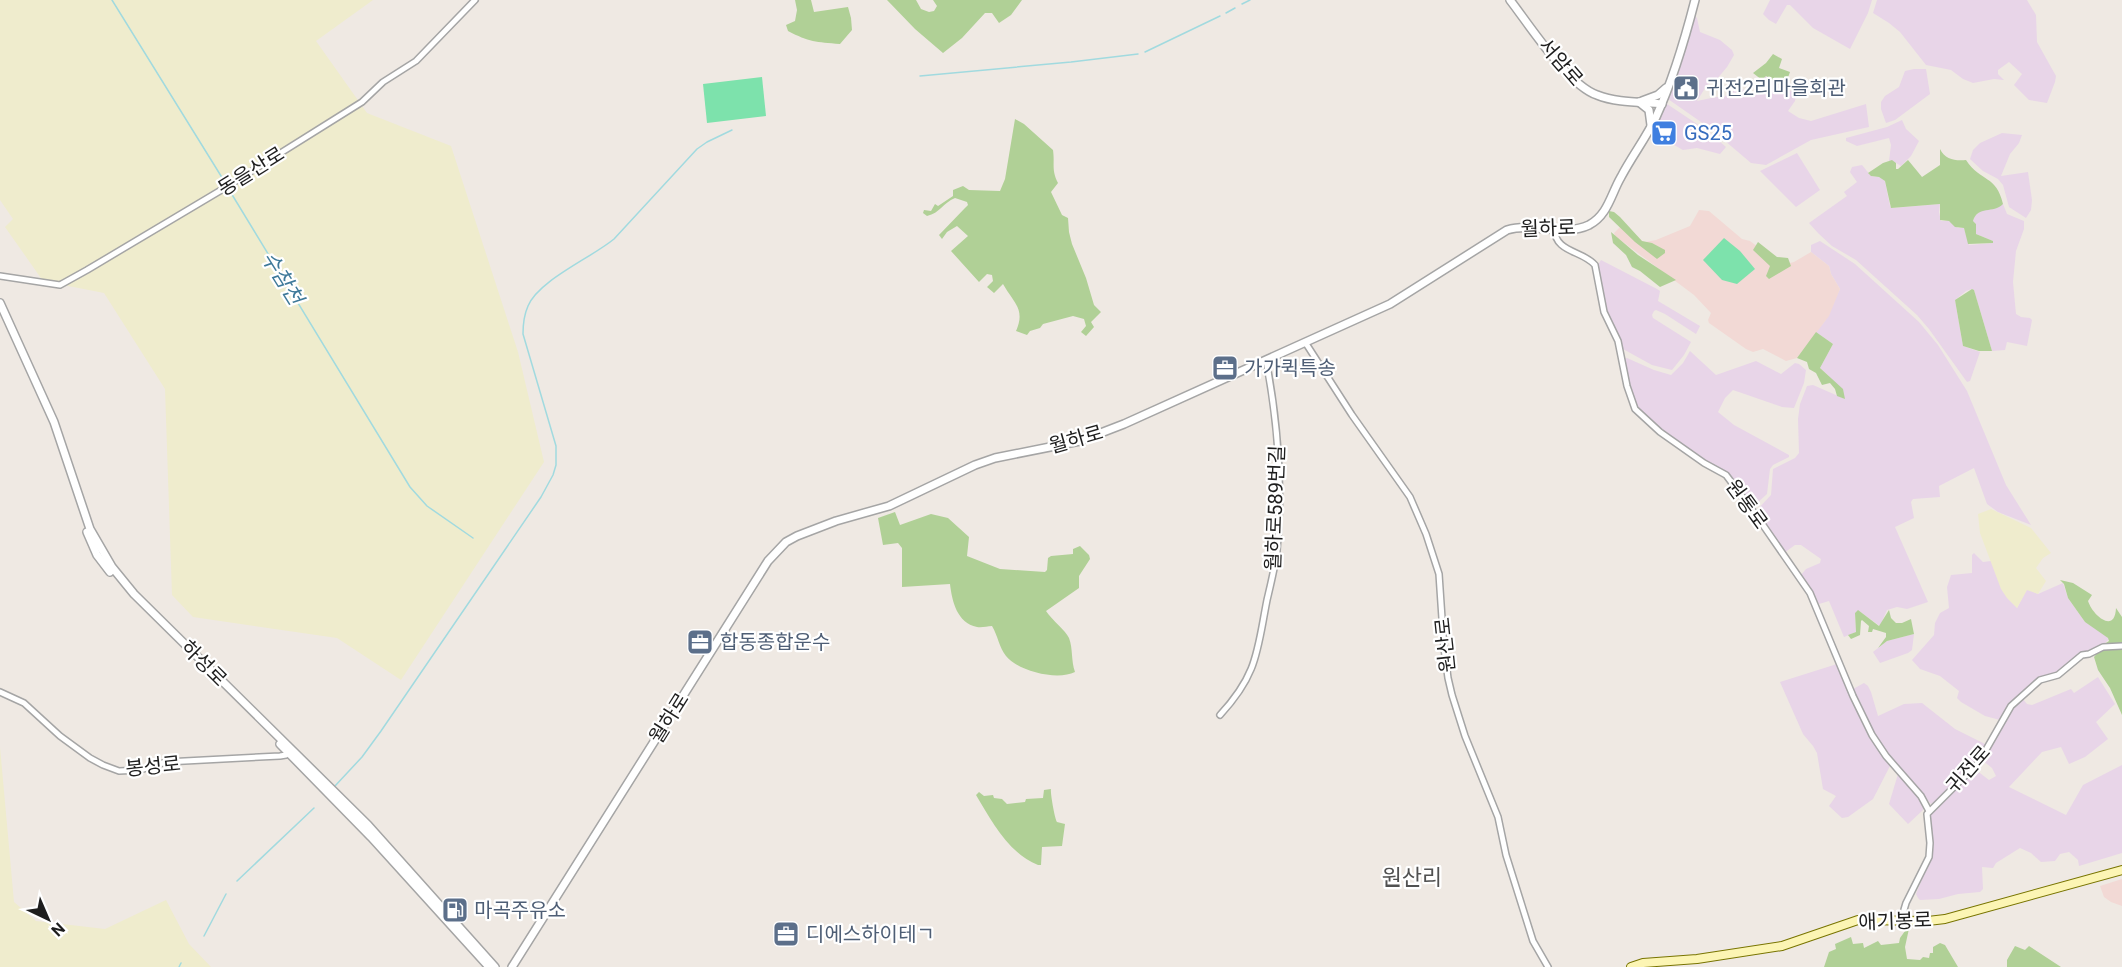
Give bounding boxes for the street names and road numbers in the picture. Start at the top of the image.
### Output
street label: 서암로 [1534,33,1588,91]
street label: 동을산로 [213,141,289,201]
street label: 월하로 [1520,215,1576,241]
street label: 월하로 [1046,420,1106,458]
street label: 월하로589번길 [1261,445,1289,571]
street label: 원통로 [1721,475,1773,533]
street label: 원산로 [1430,616,1460,674]
street label: 하성로 [176,635,232,691]
street label: 월하로 [644,688,694,748]
street label: 귀전로 [1941,740,1995,798]
street label: 봉성로 [124,751,182,781]
street label: 애기봉로 [1858,908,1932,934]

